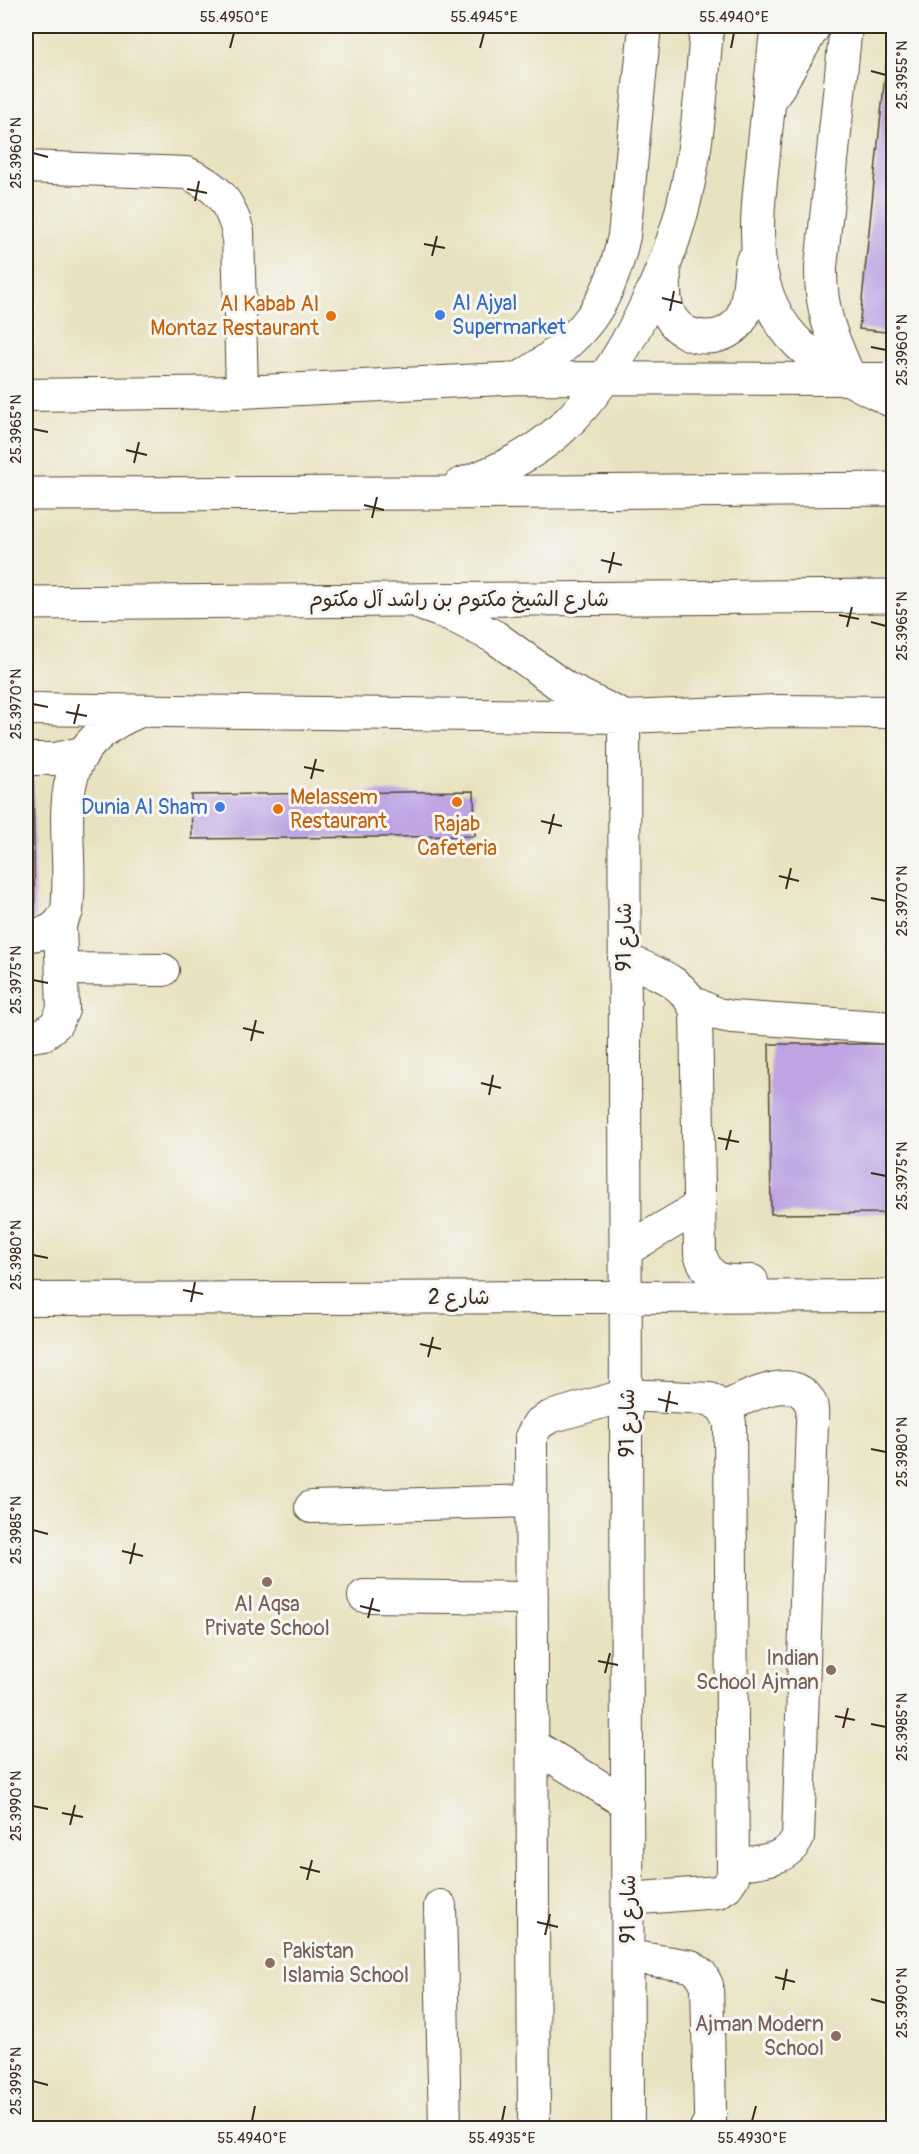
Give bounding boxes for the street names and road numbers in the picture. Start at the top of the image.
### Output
street label: شارع الشيخ مكتوم بن راشد آل مكتوم [309,586,609,615]
street label: شارع 91 [611,902,639,972]
street label: شارع 2 [428,1284,490,1312]
street label: شارع 91 [614,1388,642,1458]
street label: شارع 91 [615,1874,643,1944]

